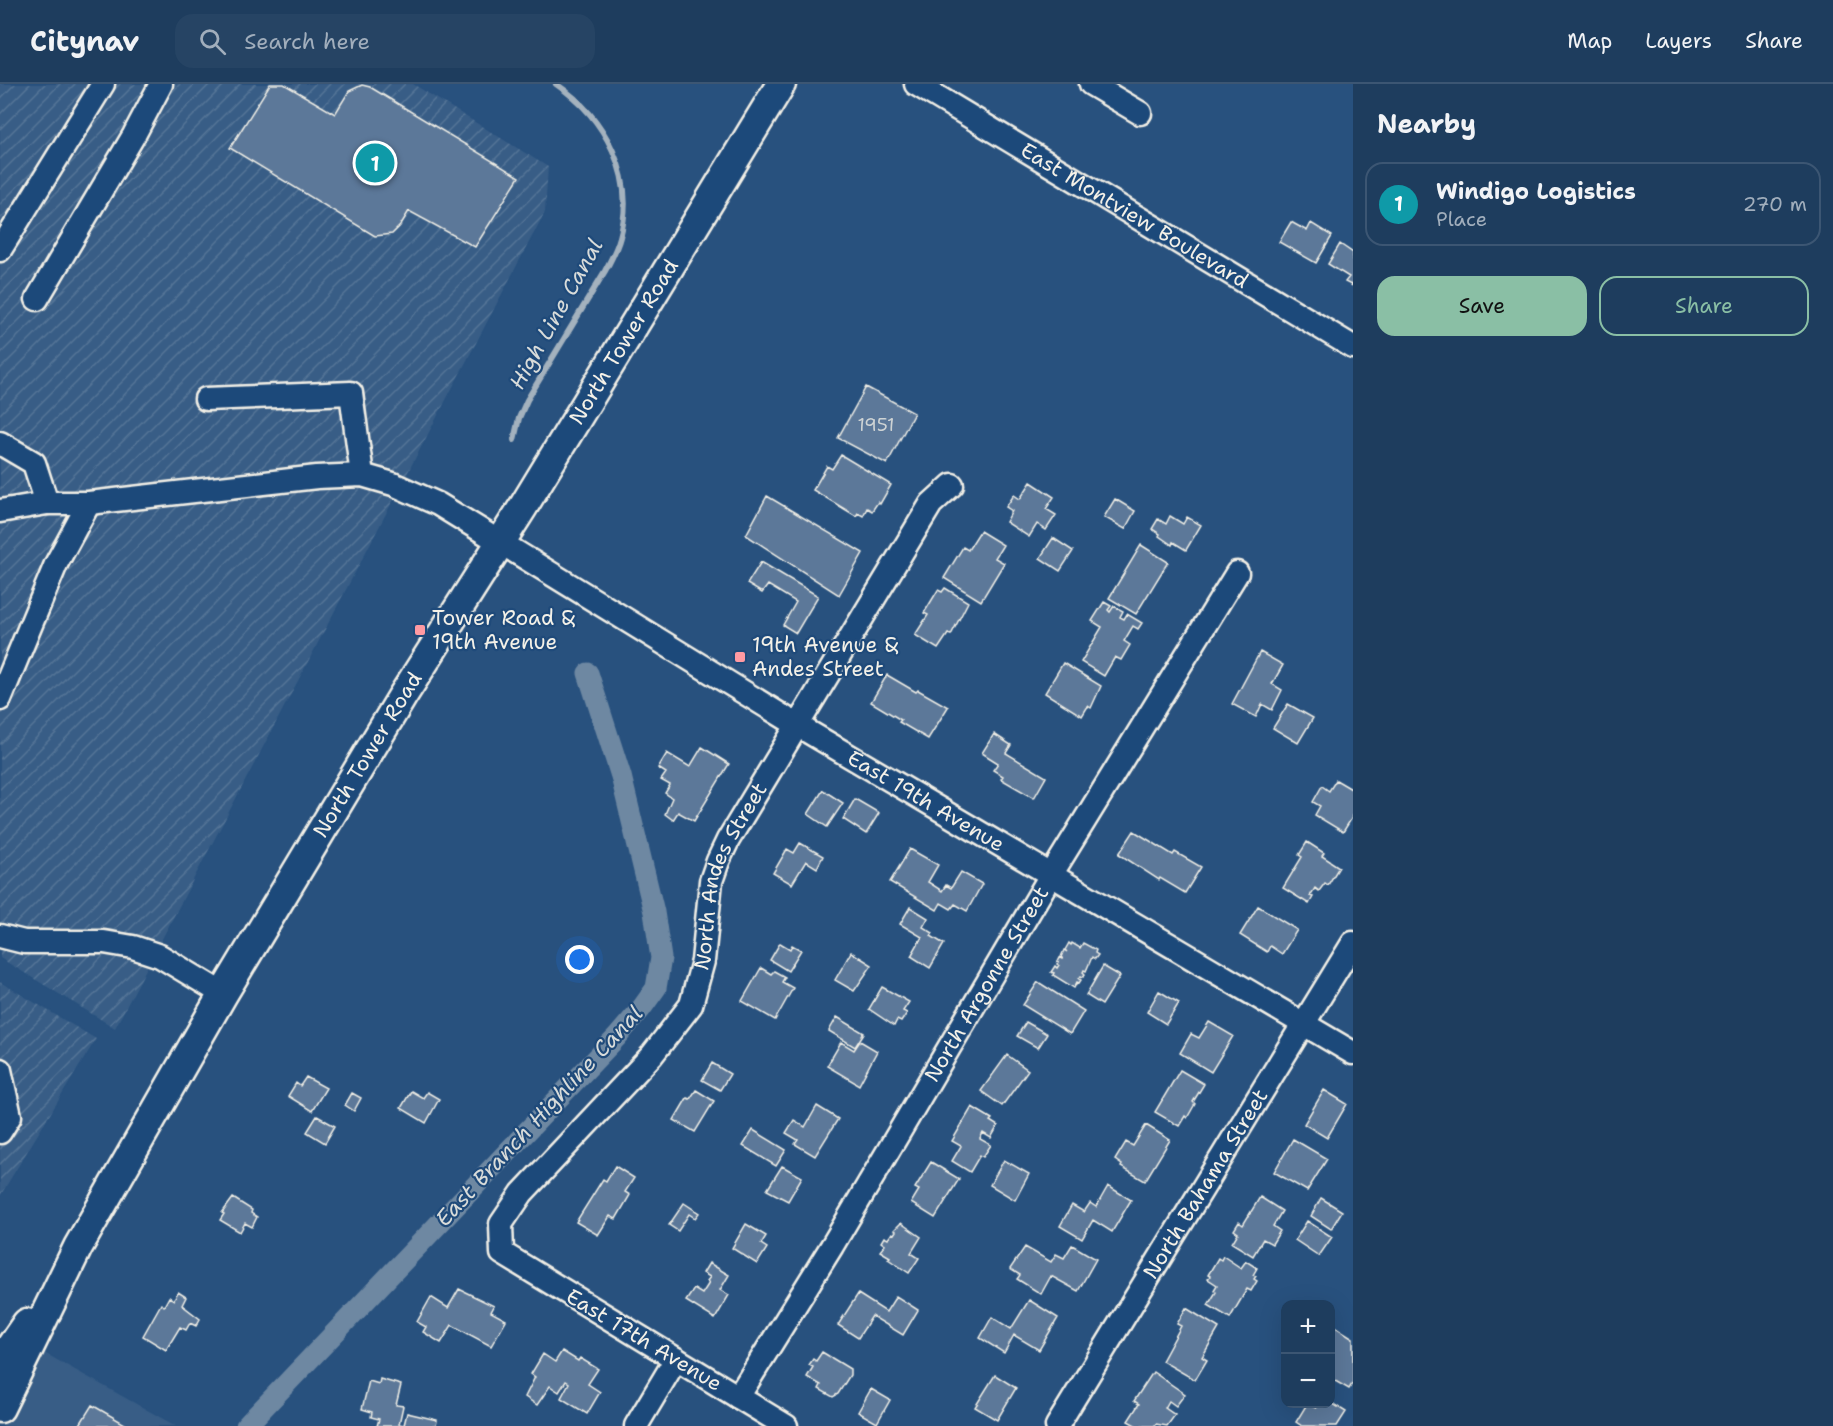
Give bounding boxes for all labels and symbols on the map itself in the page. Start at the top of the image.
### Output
street label: East Montview Boulevard [1015,136,1254,295]
pin: 1 [356,140,394,185]
water label: High Line Canal [503,233,609,395]
street label: North Tower Road [563,254,685,430]
house number: 1951 [858,413,894,437]
place label: Tower Road & 19th Avenue [432,604,575,656]
marker: Tower Road & 19th Avenue [413,623,427,637]
place label: 19th Avenue & Andes Street [752,631,899,683]
marker: 19th Avenue & Andes Street [733,650,747,664]
street label: North Tower Road [306,666,428,843]
street label: East 19th Avenue [842,744,1010,858]
street label: North Andes Street [687,777,774,973]
street label: North Argonne Street [918,881,1055,1087]
your location [565,945,594,974]
water label: East Branch Highline Canal [429,999,649,1233]
street label: North Bahama Street [1137,1084,1274,1284]
street label: East 17th Avenue [561,1282,727,1398]

